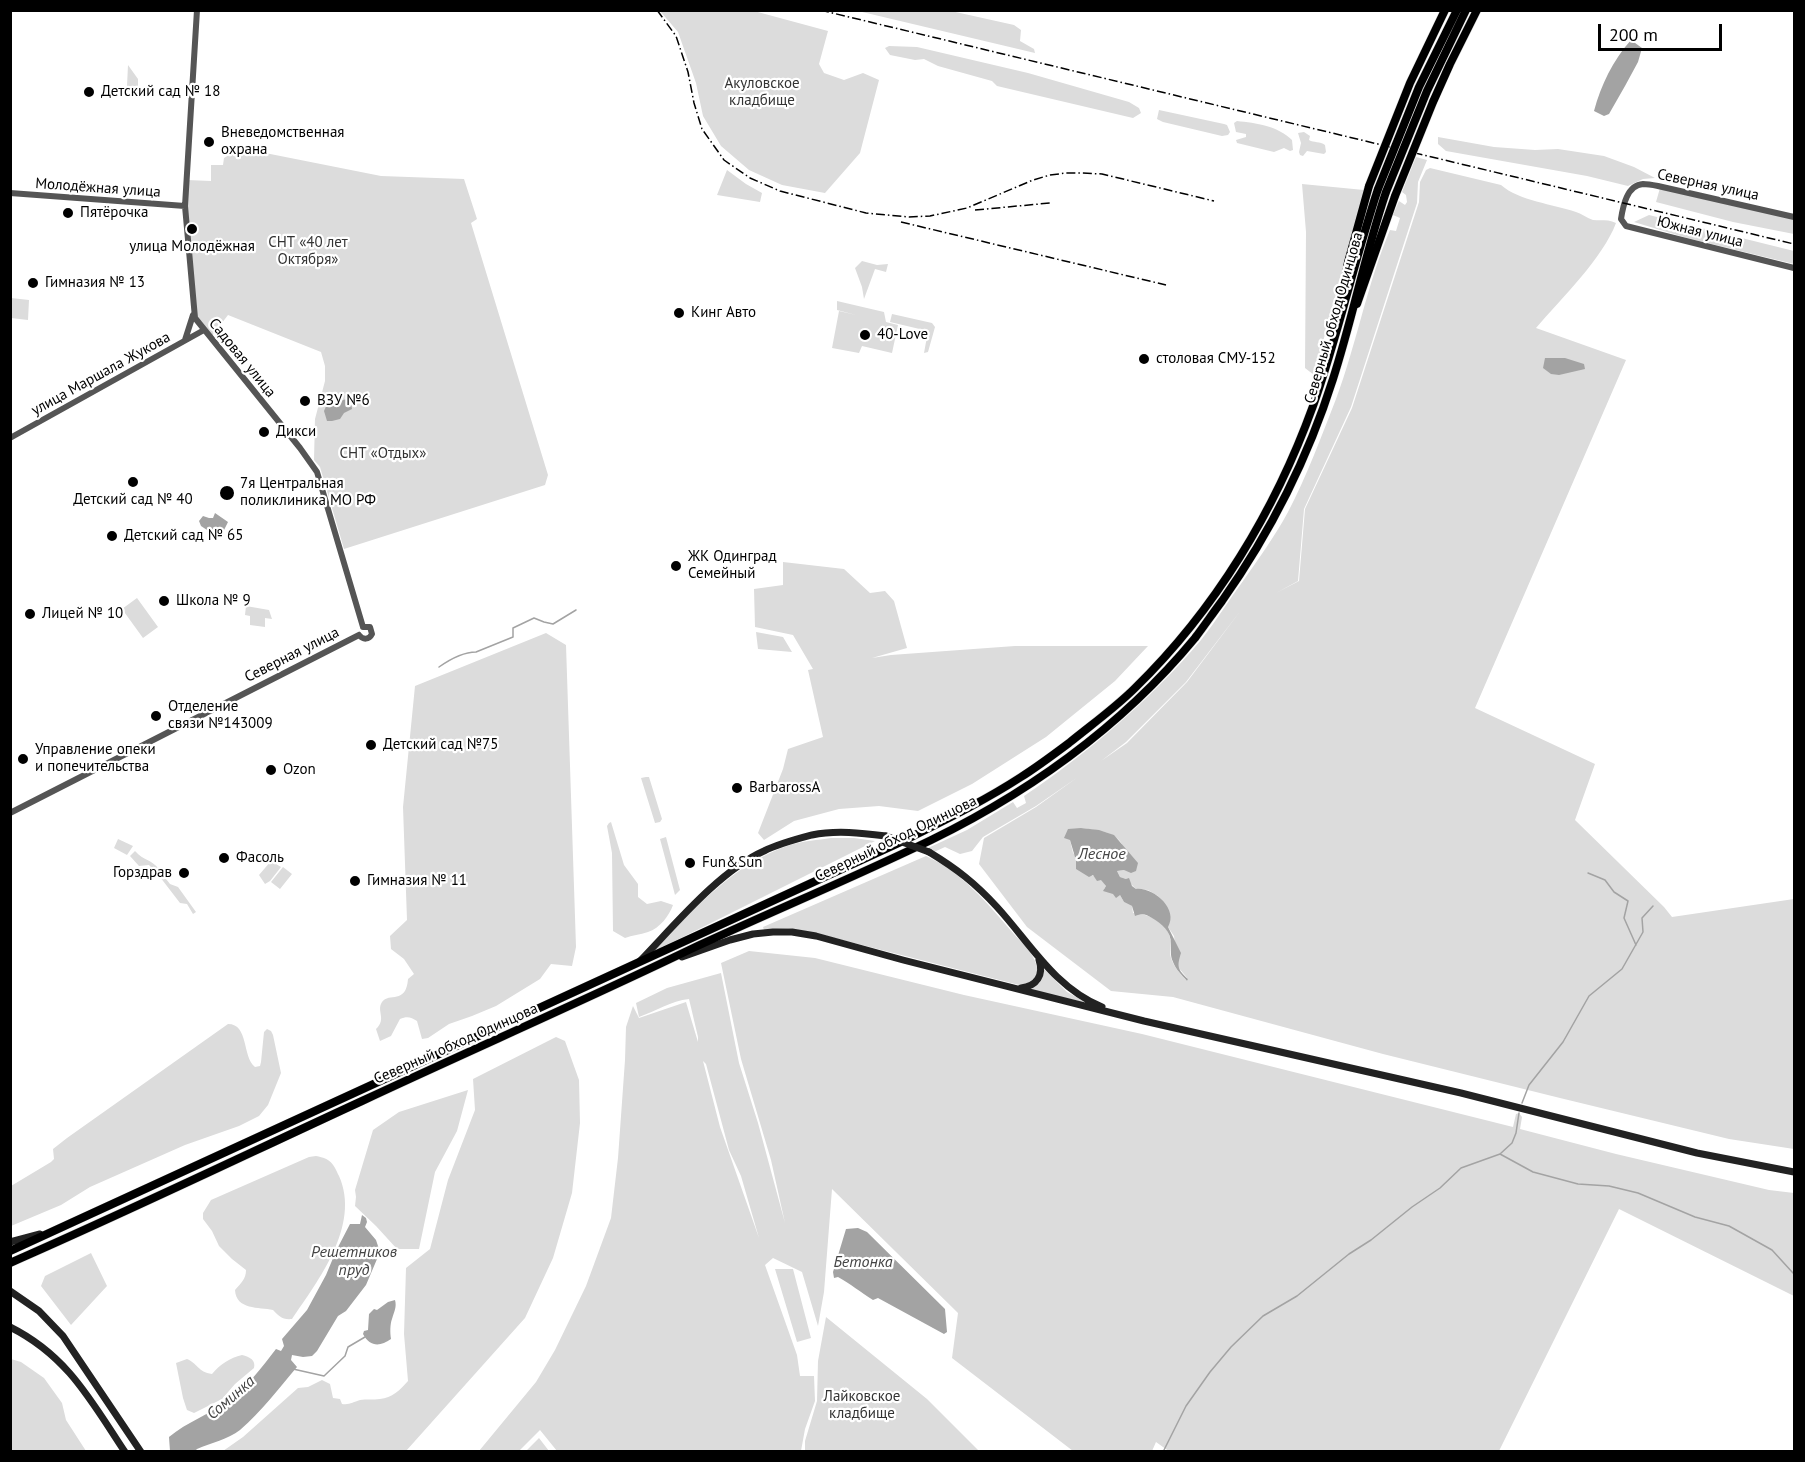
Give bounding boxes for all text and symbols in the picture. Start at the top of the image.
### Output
scale bar [1601,12,1726,50]
text: 200 m [1609,23,1658,46]
park label: Акуловское кладбище [724,75,800,110]
place label: Детский сад № 18 [101,83,220,101]
marker: Детский сад № 18 [82,85,96,99]
place label: Вневедомственная охрана [221,124,344,159]
marker: Вневедомственная охрана [202,135,216,149]
street label: Северная улица [1655,165,1761,205]
street label: Молодёжная улица [35,175,161,201]
place label: Пятёрочка [80,204,148,222]
marker: Пятёрочка [61,206,75,220]
street label: Южная улица [1655,213,1745,251]
marker: улица Молодёжная [185,222,199,236]
street label: Северный обход Одинцова [1301,230,1367,406]
park label: СНТ «40 лет Октября» [268,234,348,269]
place label: улица Молодёжная [129,238,255,256]
place label: Гимназия № 13 [45,274,145,292]
marker: Гимназия № 13 [26,276,40,290]
place label: Кинг Авто [691,304,756,322]
marker: Кинг Авто [672,306,686,320]
street label: Садовая улица [205,315,279,401]
place label: 40-Love [877,326,928,344]
street label: улица Маршала Жукова [28,328,174,420]
marker: 40-Love [858,328,872,342]
place label: столовая СМУ-152 [1156,350,1276,368]
marker: столовая СМУ-152 [1137,352,1151,366]
place label: ВЗУ №6 [317,392,370,410]
marker: ВЗУ №6 [298,394,312,408]
place label: Дикси [276,423,316,441]
marker: Дикси [257,425,271,439]
park label: СНТ «Отдых» [340,445,426,463]
marker: Детский сад № 40 [126,475,140,489]
place label: 7я Центральная поликлиника МО РФ [240,475,376,510]
marker: 7я Центральная поликлиника МО РФ [218,484,236,502]
place label: Детский сад № 40 [73,491,193,509]
place label: Детский сад № 65 [124,527,243,545]
marker: Детский сад № 65 [105,529,119,543]
place label: ЖК Одинград Семейный [688,548,777,583]
marker: ЖК Одинград Семейный [669,559,683,573]
place label: Школа № 9 [176,592,251,610]
marker: Школа № 9 [157,594,171,608]
place label: Лицей № 10 [42,605,123,623]
marker: Лицей № 10 [23,607,37,621]
street label: Северная улица [242,623,342,687]
place label: Отделение связи №143009 [168,698,273,733]
marker: Отделение связи №143009 [149,709,163,723]
place label: Детский сад №75 [383,736,498,754]
marker: Детский сад №75 [364,738,378,752]
place label: Управление опеки и попечительства [35,741,156,776]
marker: Управление опеки и попечительства [16,752,30,766]
place label: Ozon [283,761,316,779]
marker: Ozon [264,763,278,777]
place label: BarbarossA [749,779,820,797]
marker: BarbarossA [730,781,744,795]
street label: Северный обход Одинцова [812,792,980,886]
water label: Лесное [1078,844,1126,864]
place label: Фасоль [236,849,284,867]
marker: Фасоль [217,851,231,865]
place label: Fun&Sun [702,854,763,872]
marker: Fun&Sun [683,856,697,870]
place label: Горздрав [113,864,172,882]
marker: Горздрав [177,866,191,880]
place label: Гимназия № 11 [367,872,467,890]
marker: Гимназия № 11 [348,874,362,888]
street label: Северный обход Одинцова [371,1000,541,1088]
water label: Решетников пруд [311,1242,397,1280]
water label: Бетонка [833,1252,893,1272]
water label: Соминка [203,1372,259,1424]
park label: Лайковское кладбище [824,1388,900,1423]

